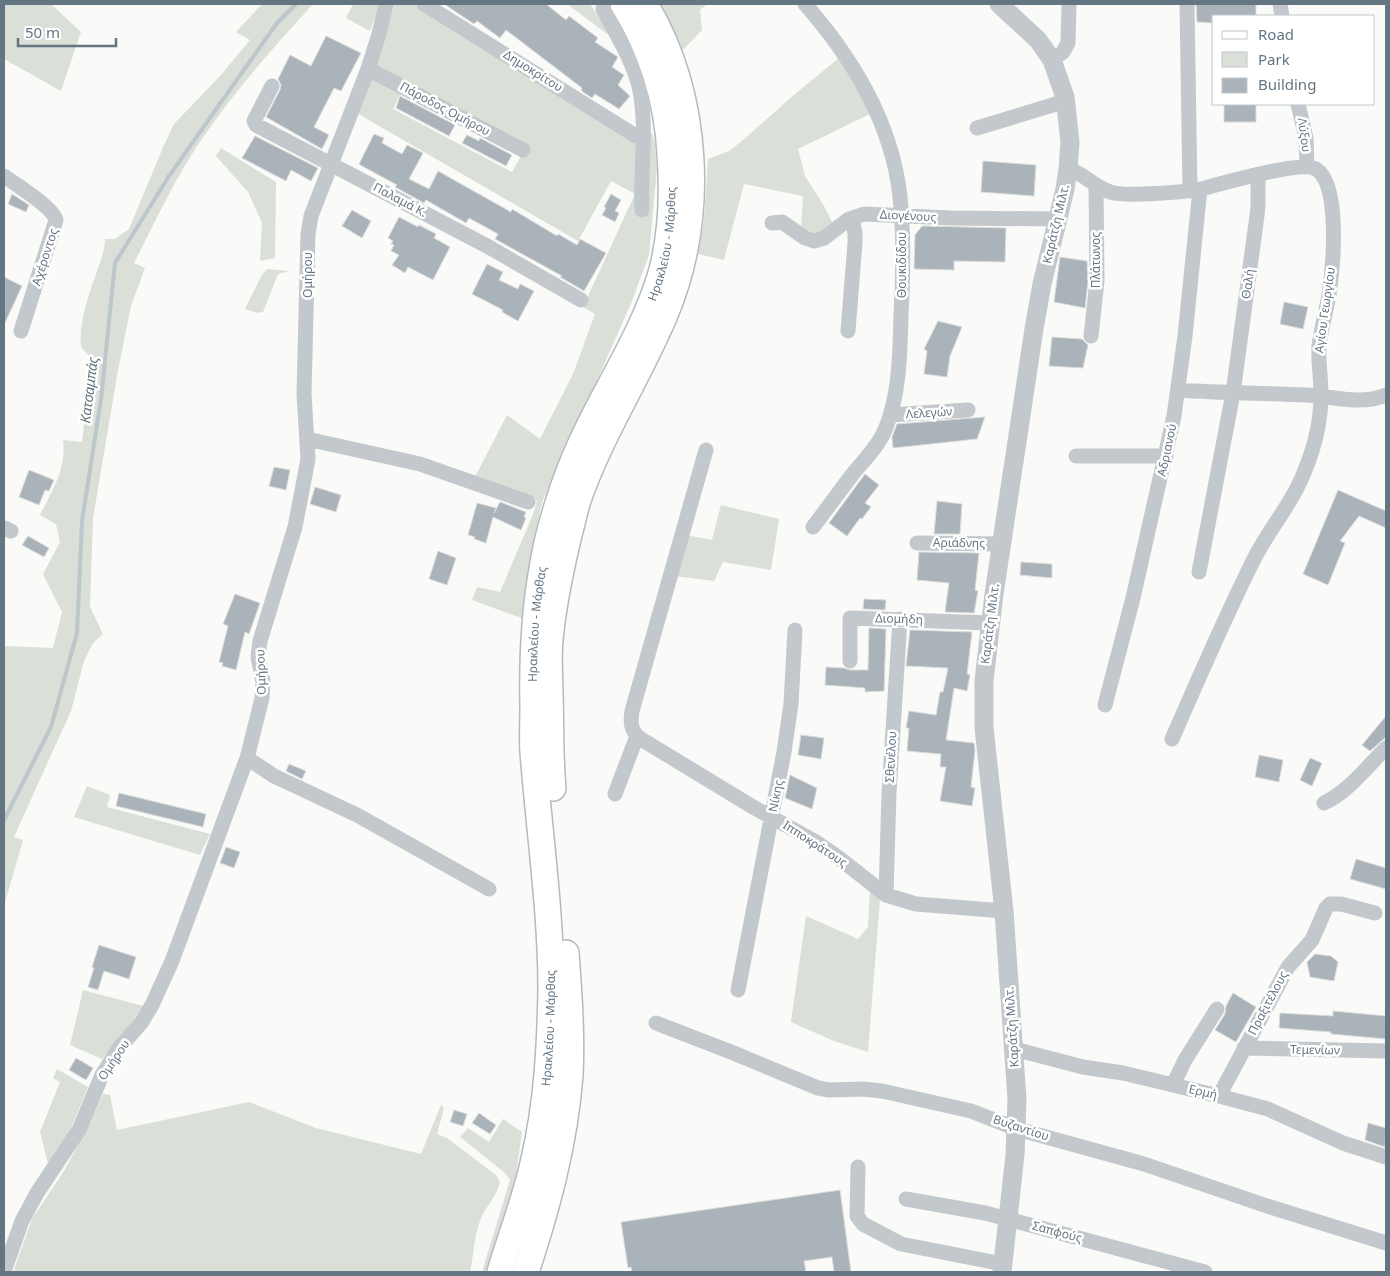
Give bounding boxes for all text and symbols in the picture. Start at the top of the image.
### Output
scale bar [18,15,115,47]
legend [1212,15,1375,105]
text: 50 m [25,22,60,42]
text: Road [1258,24,1294,44]
street label: Δημοκρίτου [500,46,566,96]
text: Park [1258,49,1290,69]
text: Building [1258,74,1316,94]
street label: Πάροδος Ομήρου [397,78,493,139]
street label: Λύξου [1294,117,1315,153]
street label: Παλαμά Κ. [370,178,430,221]
street label: Καράτζη Μιλτ. [1038,183,1073,265]
street label: Ηρακλείου - Μάρθας [643,187,679,303]
street label: Διογένους [879,206,937,225]
street label: Αχέροντος [27,226,62,288]
street label: Θουκιδίδου [893,232,910,298]
street label: Πλάτωνος [1087,232,1104,288]
street label: Ομήρου [299,252,316,298]
street label: Αγίου Γεωργίου [1310,266,1339,354]
street label: Θαλή [1237,268,1258,300]
water label: Κατσαμπάς [75,355,102,424]
street label: Λελεγών [905,402,953,423]
street label: Αδριανού [1153,422,1180,478]
street label: Αριάδνης [933,534,985,551]
street label: Ηρακλείου - Μάρθας [524,565,550,682]
street label: Καράτζη Μιλτ. [976,583,1003,665]
street label: Διομήδη [875,609,923,628]
street label: Ομήρου [251,649,270,695]
street label: Σθενέλου [881,731,900,783]
street label: Νίκης [764,778,787,814]
street label: Ιπποκράτους [780,816,851,871]
street label: Πραξιτέλους [1244,968,1292,1038]
street label: Ηρακλείου - Μάρθας [537,970,559,1087]
street label: Καράτζη Μιλτ. [1000,986,1023,1068]
street label: Ομήρου [94,1036,133,1083]
street label: Τεμενίων [1290,1041,1340,1058]
street label: Ερμή [1187,1080,1219,1103]
street label: Βυζαντίου [991,1110,1051,1145]
street label: Σαπφούς [1030,1217,1084,1246]

